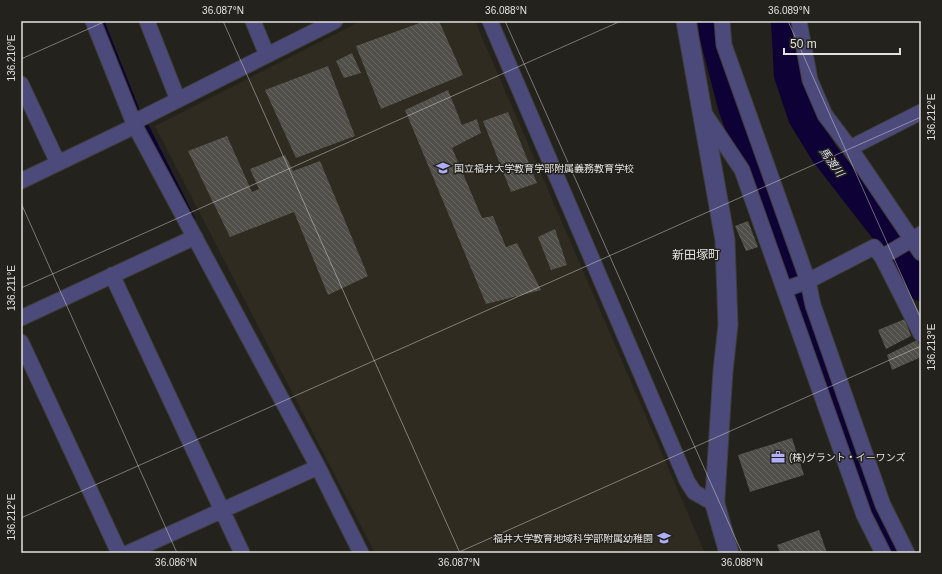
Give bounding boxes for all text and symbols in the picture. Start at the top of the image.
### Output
text: 36.087°N [202,5,244,16]
text: 36.088°N [485,5,527,16]
text: 36.089°N [768,5,810,16]
scale bar [784,30,900,56]
text: 136.210°E [6,34,17,81]
text: 50 m [790,37,817,51]
text: 136.212°E [926,93,937,140]
water label: 馬渡川 [817,145,847,180]
school or university icon: 国立福井大学教育学部附属義務教育学校 [435,160,451,176]
place label: 国立福井大学教育学部附属義務教育学校 [454,163,634,174]
district label: 新田塚町 [672,248,720,262]
text: 136.211°E [6,265,17,311]
text: 136.213°E [926,323,937,370]
office icon: (株)グラント・イーワンズ [770,449,786,465]
place label: (株)グラント・イーワンズ [789,452,905,463]
text: 136.212°E [6,493,17,540]
school or university icon: 福井大学教育地域科学部附属幼稚園 [656,530,672,546]
place label: 福井大学教育地域科学部附属幼稚園 [493,533,653,544]
text: 36.086°N [155,557,197,568]
text: 36.087°N [438,557,480,568]
text: 36.088°N [721,557,763,568]

